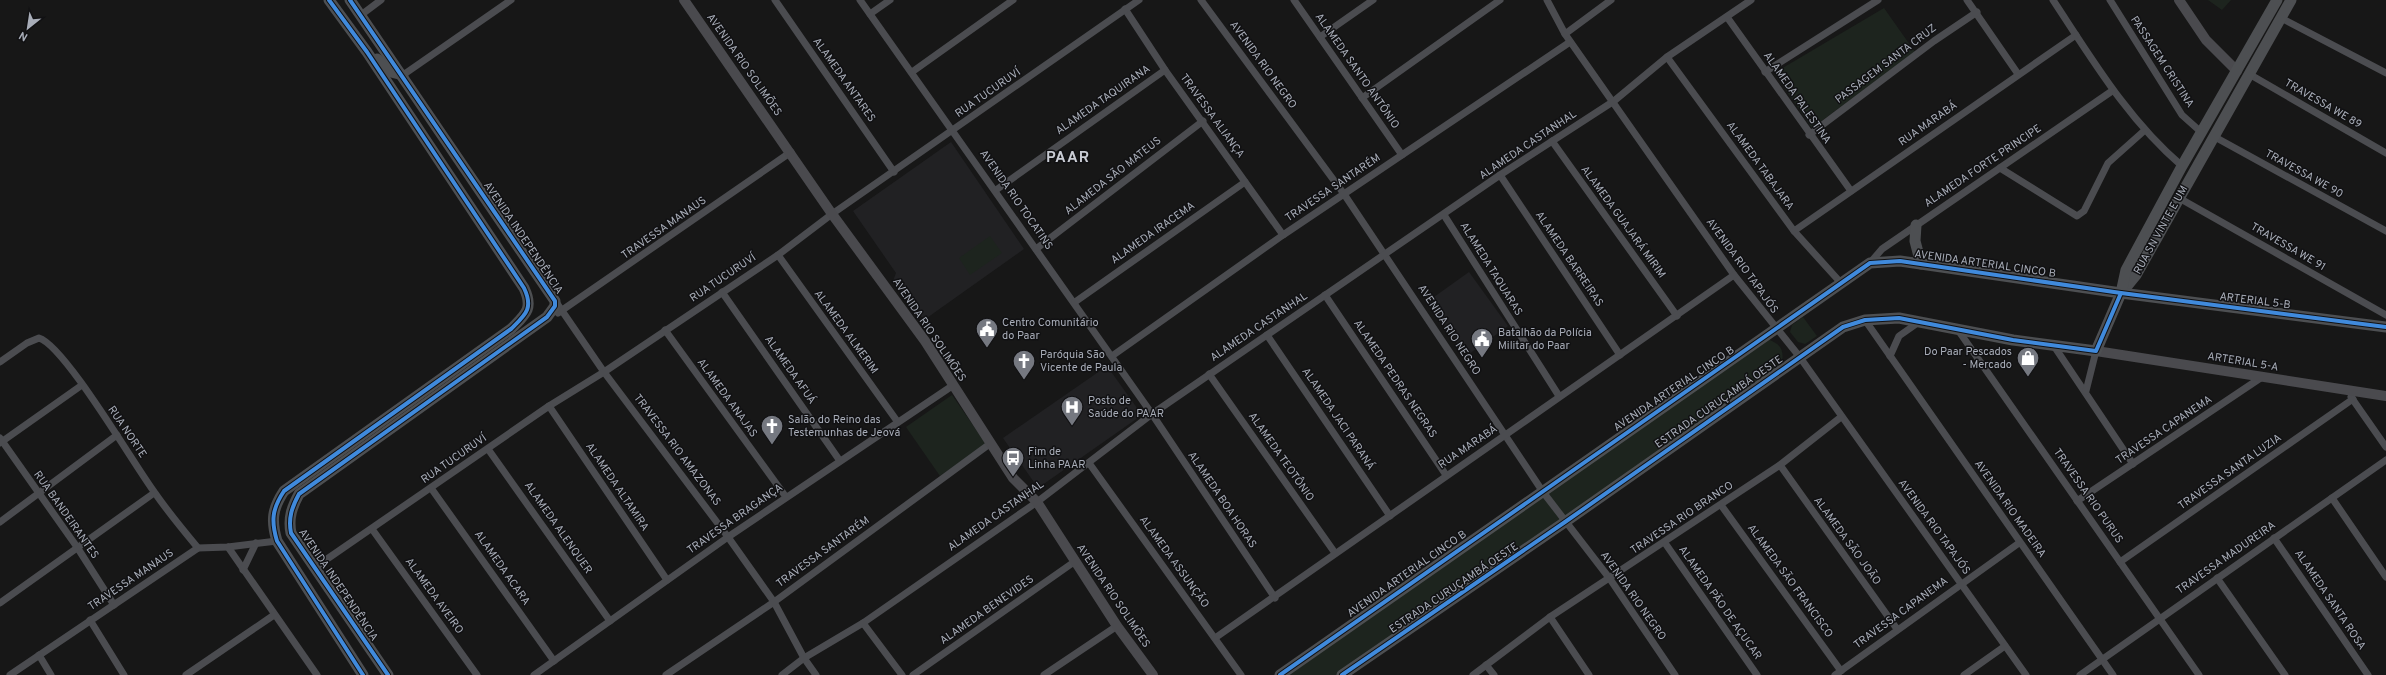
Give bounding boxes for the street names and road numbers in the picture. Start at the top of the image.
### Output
street label: AVENIDA RIO SOLIMÕES [703,10,786,119]
street label: ALAMEDA SANTO ANTÔNIO [1312,10,1403,132]
street label: PASSAGEM CRISTINA [2127,13,2197,111]
street label: AVENIDA RIO NEGRO [1226,18,1300,112]
street label: PASSAGEM SANTA CRUZ [1833,21,1939,107]
street label: ALAMEDA ANTARES [810,35,878,125]
street label: ALAMEDA PALESTINA [1760,49,1834,147]
street label: ALAMEDA TAQUIRANA [1053,62,1153,138]
street label: RUA TUCURUVÍ [952,64,1024,121]
street label: TRAVESSA ALIANÇA [1177,71,1247,161]
street label: TRAVESSA WE 89 [2282,76,2364,132]
street label: RUA MARABÁ [1895,98,1960,149]
street label: ALAMEDA CASTANHAL [1477,107,1579,183]
street label: ALAMEDA TABAJARA [1723,119,1797,213]
street label: ALAMEDA FORTE PRINCIPE [1922,122,2044,210]
street label: ALAMEDA SÃO MATEUS [1062,134,1164,218]
street label: AVENIDA RIO TOCATINS [976,147,1056,253]
street label: TRAVESSA WE 90 [2262,147,2346,201]
street label: TRAVESSA SANTARÉM [1282,150,1383,225]
street label: ALAMEDA GUAJARÁ MIRIM [1577,162,1669,281]
street label: AVENIDA INDEPENDÊNCIA [480,179,567,297]
street label: RUA SN VINTE E UM [2131,183,2191,277]
street label: TRAVESSA MANAUS [619,193,709,263]
street label: ALAMEDA IRACEMA [1108,199,1198,267]
street label: ALAMEDA BARREIRAS [1532,209,1606,309]
street label: AVENIDA RIO TAPAJÓS [1703,215,1782,316]
street label: ALAMEDA TAQUARAS [1457,220,1525,318]
street label: TRAVESSA WE 91 [2248,220,2328,274]
street label: AVENIDA ARTERIAL CINCO B [1913,247,2057,281]
street label: RUA TUCURUVÍ [687,249,760,305]
street label: AVENIDA RIO SOLIMÕES [889,275,970,385]
street label: AVENIDA RIO NEGRO [1414,282,1484,378]
street label: ALAMEDA ALMERIM [811,287,881,377]
street label: ALAMEDA CASTANHAL [1208,289,1310,365]
street label: ARTERIAL 5-B [2219,290,2291,312]
street label: ALAMEDA PEDRAS NEGRAS [1350,317,1440,441]
street label: ALAMEDA AFUÁ [761,332,820,407]
street label: AVENIDA ARTERIAL CINCO B [1611,343,1737,435]
street label: ARTERIAL 5-A [2206,349,2280,375]
street label: ESTRADA CURUÇAMBÁ OESTE [1652,352,1786,452]
street label: ALAMEDA ANAJAS [694,356,760,440]
street label: ALAMEDA JACI PARANÁ [1299,365,1378,473]
street label: TRAVESSA RIO AMAZONAS [630,391,724,509]
street label: TRAVESSA CAPANEMA [2113,393,2215,467]
street label: RUA NORTE [104,403,150,461]
street label: ALAMEDA TEOTÔNIO [1245,409,1318,504]
street label: RUA MARABÁ [1435,421,1500,472]
street label: RUA TUCURUVÍ [418,430,490,487]
street label: TRAVESSA SANTA LUZIA [2176,431,2284,513]
street label: ALAMEDA ALTAMIRA [582,440,652,534]
street label: TRAVESSA RIO PURUS [2050,446,2126,546]
street label: ALAMEDA BOA HORAS [1184,449,1260,551]
street label: AVENIDA RIO MADEIRA [1971,458,2049,560]
street label: RUA BANDEIRANTES [30,468,102,562]
street label: AVENIDA RIO TAPAJÓS [1895,476,1974,577]
street label: ALAMEDA CASTANHAL [945,477,1047,555]
street label: TRAVESSA RIO BRANCO [1628,478,1736,558]
street label: ALAMEDA ALENQUER [521,479,595,577]
street label: TRAVESSA BRAGANÇA [684,481,786,557]
street label: ALAMEDA SÃO JOÃO [1810,494,1884,588]
street label: TRAVESSA SANTARÉM [773,513,872,591]
street label: ALAMEDA ASSUNÇÃO [1136,513,1212,611]
street label: TRAVESSA MADUREIRA [2174,518,2278,598]
street label: ALAMEDA SÃO FRANCISCO [1744,522,1836,640]
street label: AVENIDA INDEPENDÊNCIA [295,526,382,644]
street label: AVENIDA ARTERIAL CINCO B [1345,527,1469,621]
street label: ALAMEDA ACARA [471,528,533,608]
street label: ESTRADA CURUÇAMBÁ OESTE [1386,539,1521,637]
street label: AVENIDA RIO SOLIMÕES [1073,541,1154,651]
street label: ALAMEDA PÃO DE AÇUCAR [1675,543,1765,663]
street label: TRAVESSA MANAUS [85,546,177,614]
street label: ALAMEDA SANTA ROSA [2291,547,2369,653]
street label: AVENIDA RIO NEGRO [1597,549,1669,643]
street label: ALAMEDA AVEIRO [402,555,466,637]
street label: ALAMEDA BENEVIDES [937,572,1037,648]
street label: TRAVESSA CAPANEMA [1851,574,1951,652]

